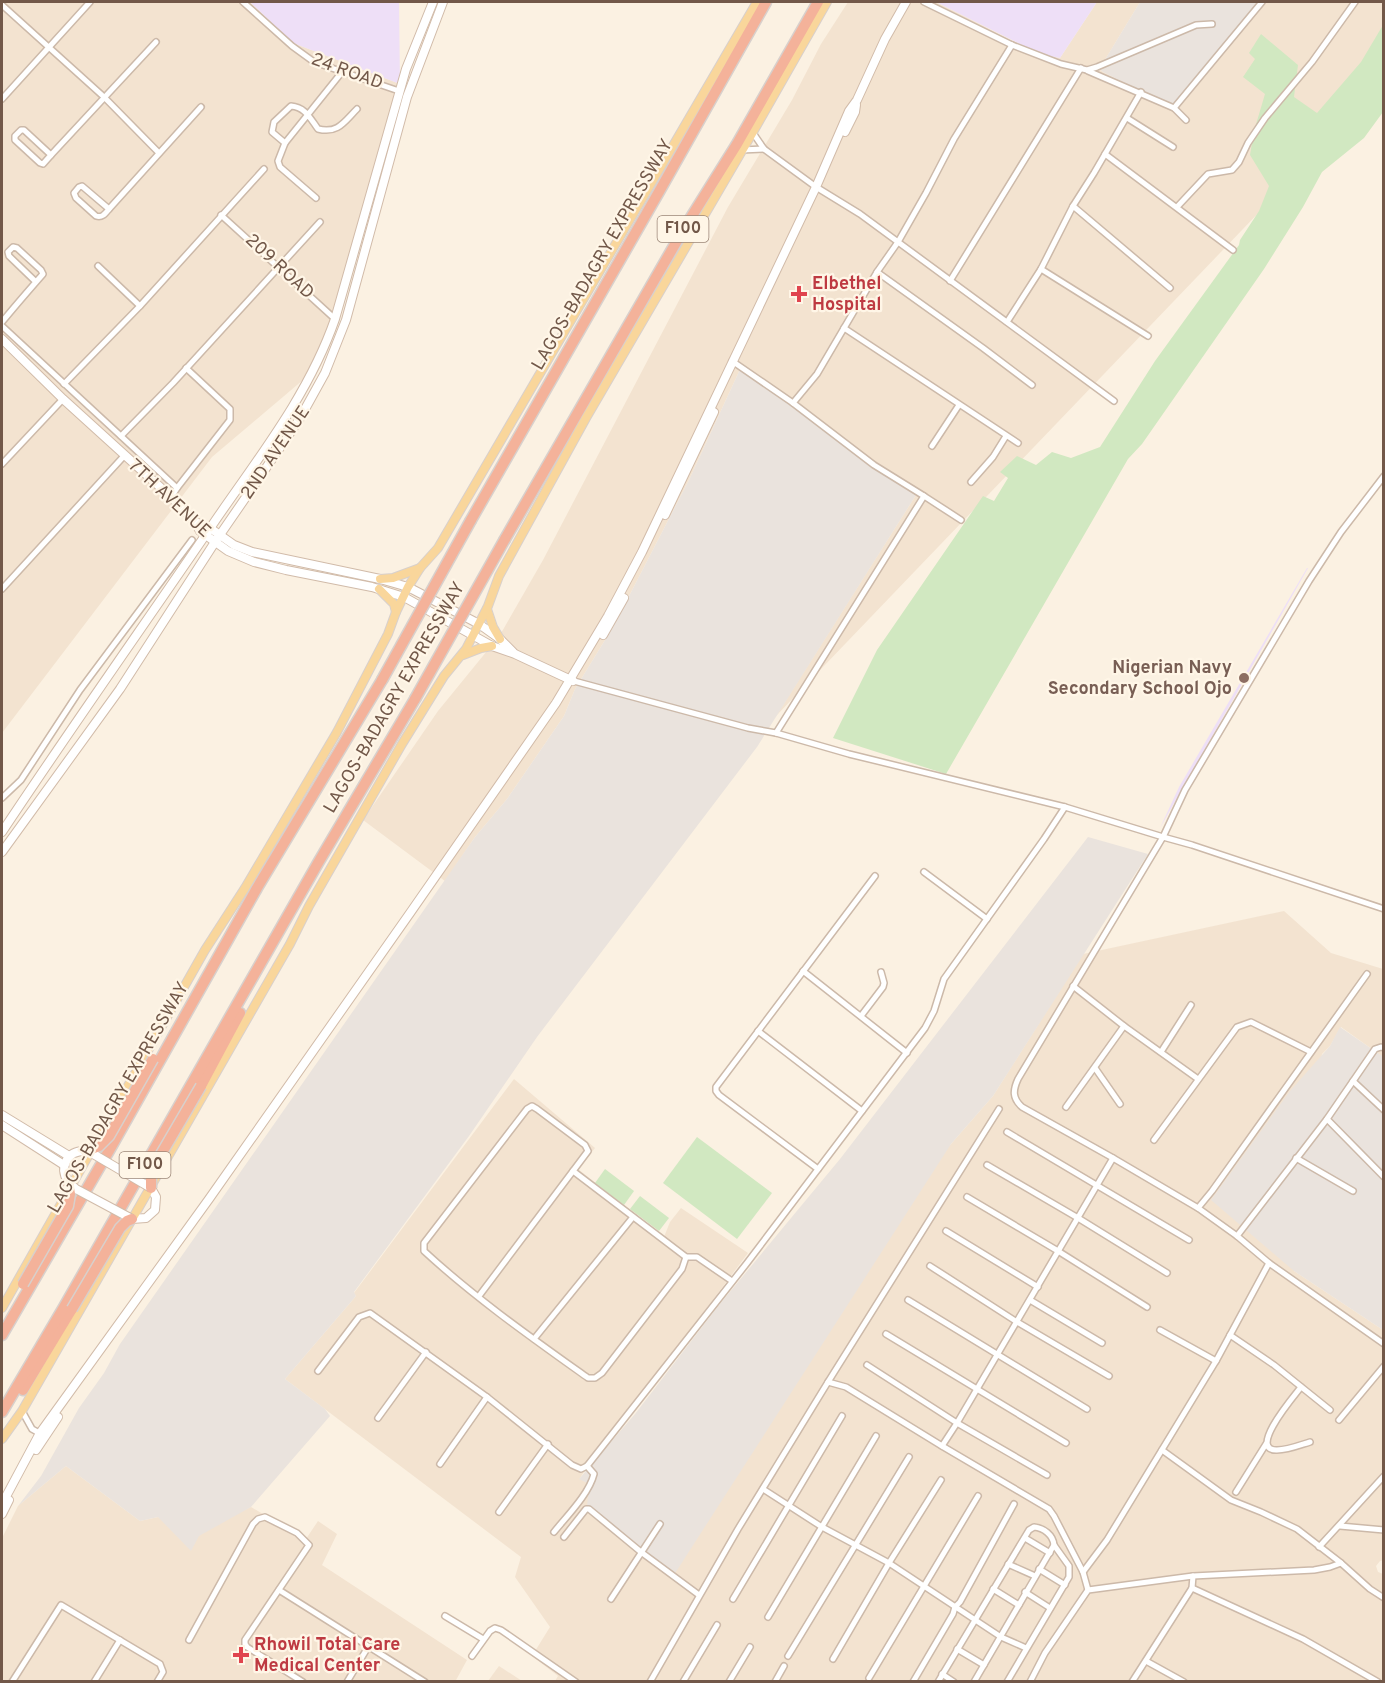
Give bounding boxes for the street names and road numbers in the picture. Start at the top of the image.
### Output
street label: 24 ROAD [308,48,386,96]
street label: LAGOS-BADAGRY EXPRESSWAY [527,135,679,375]
road number: F100 [658,216,708,242]
street label: 209 ROAD [240,229,318,305]
street label: 2ND AVENUE [236,402,316,504]
street label: 7TH AVENUE [123,455,215,543]
street label: LAGOS-BADAGRY EXPRESSWAY [319,578,471,818]
street label: LAGOS-BADAGRY EXPRESSWAY [43,978,195,1218]
road number: F100 [120,1152,170,1178]

